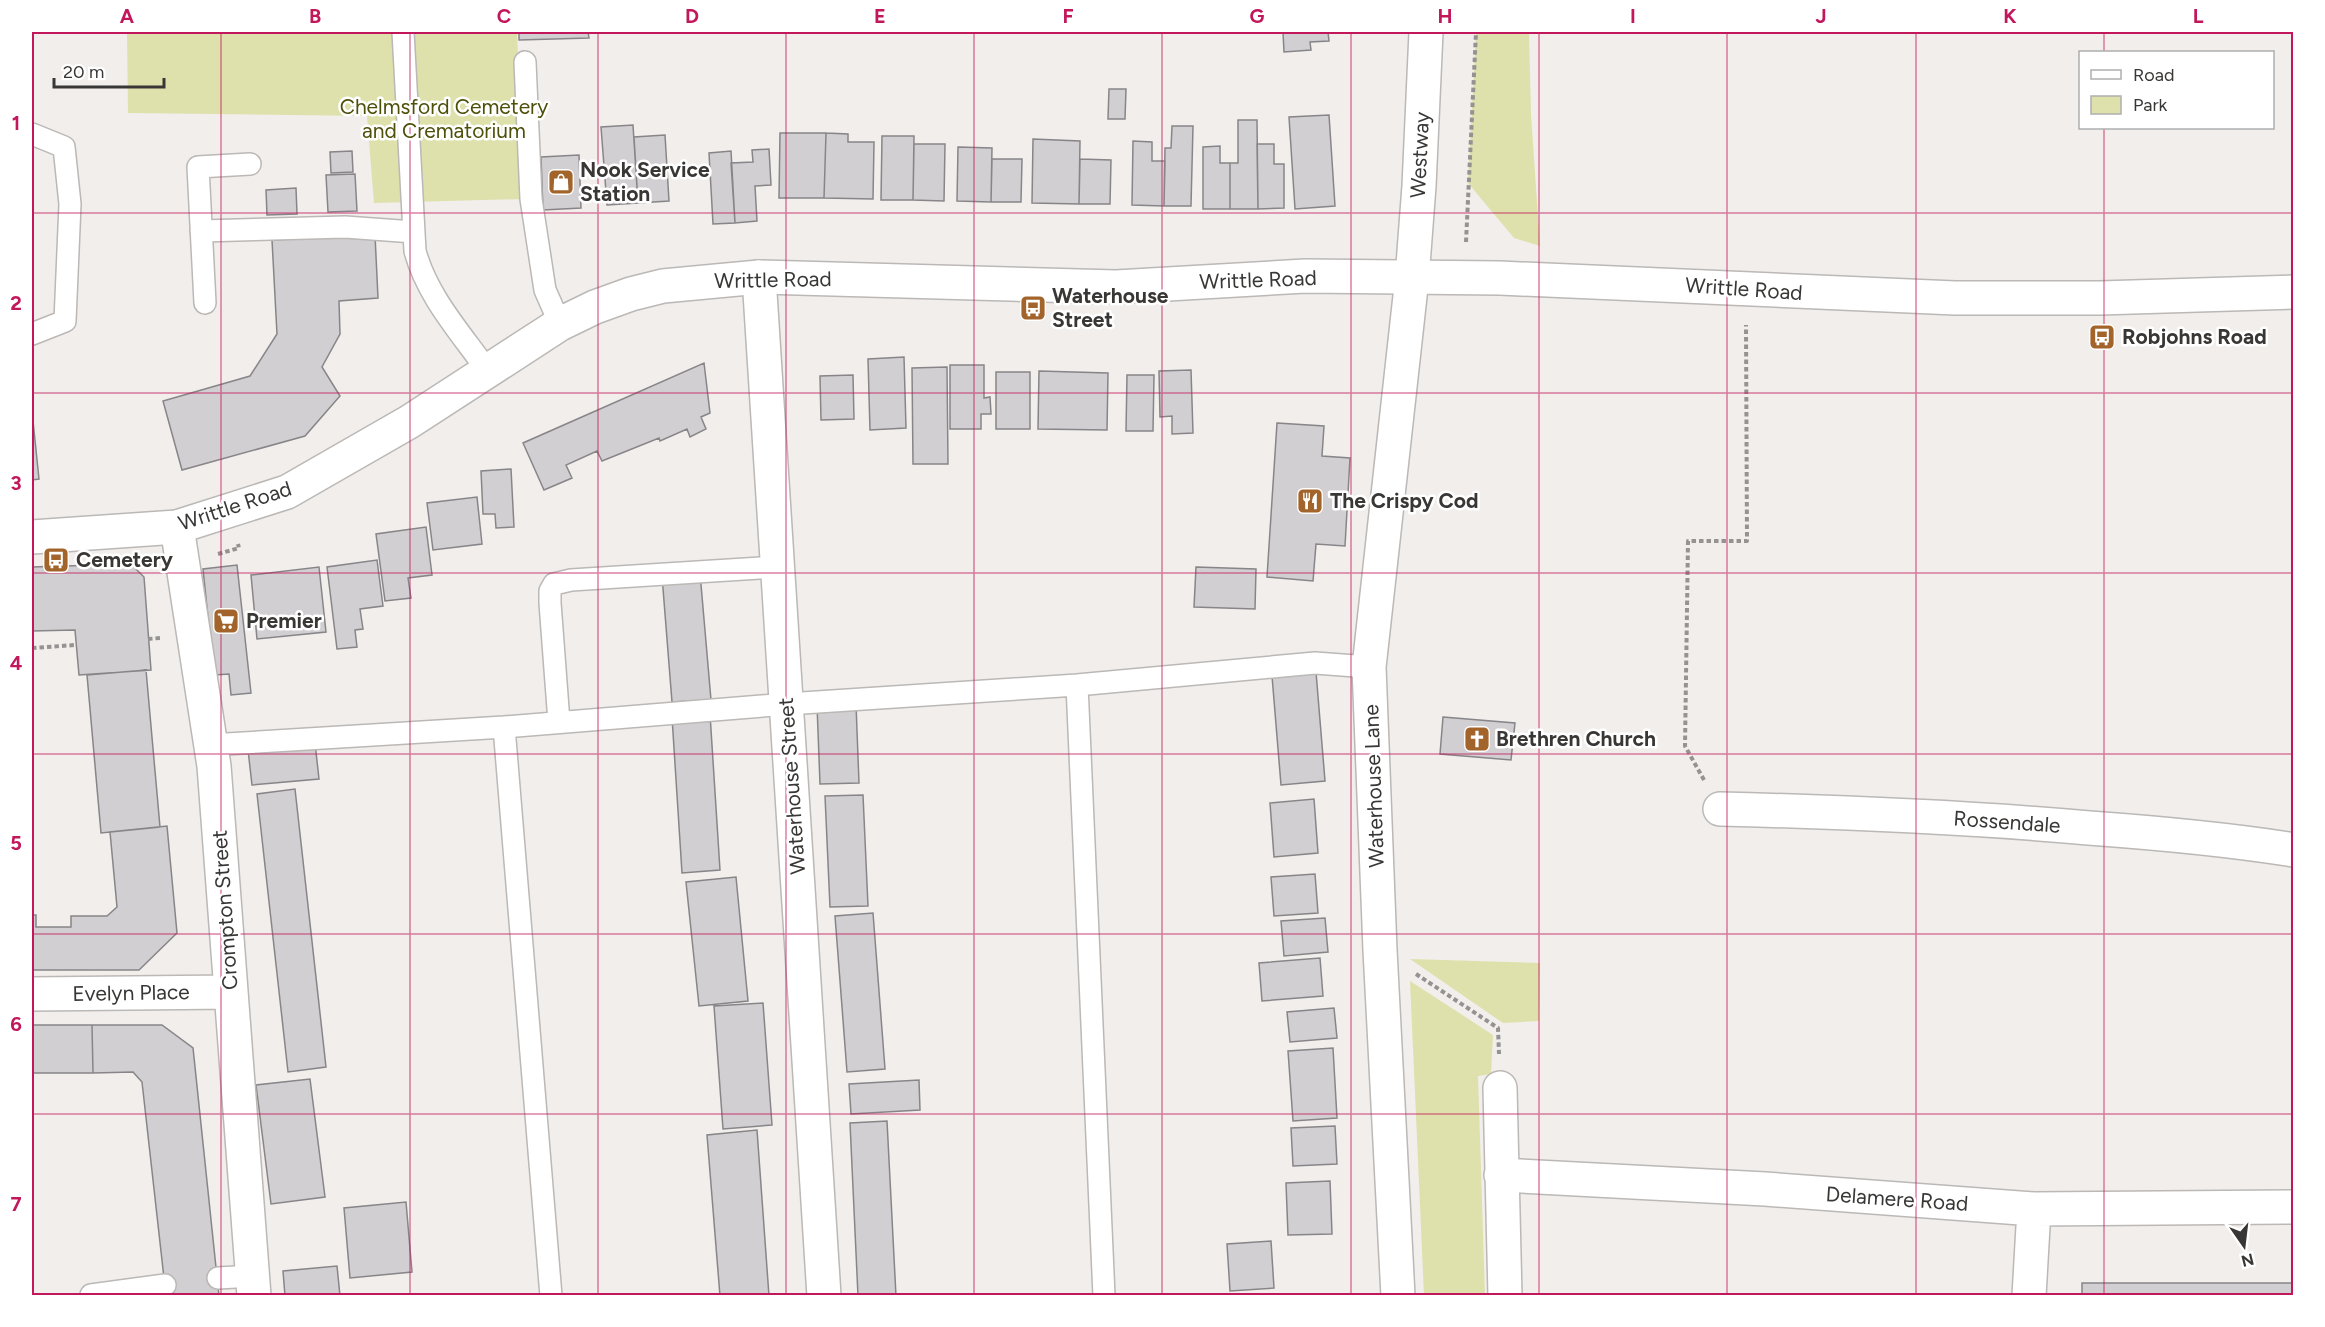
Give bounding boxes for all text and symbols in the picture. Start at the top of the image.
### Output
text: A [120,4,135,28]
text: B [309,4,321,28]
text: C [497,4,511,28]
text: D [685,4,699,28]
text: E [874,4,886,28]
text: F [1062,4,1074,28]
text: G [1250,4,1265,28]
text: H [1438,4,1453,28]
text: I [1630,4,1636,28]
text: J [1815,4,1827,28]
text: K [2003,4,2017,28]
text: L [2193,4,2204,28]
scale bar [54,51,164,89]
legend [2079,51,2274,129]
text: 20 m [63,61,104,83]
text: Road [2133,64,2174,86]
park label: Chelmsford Cemetery and Crematorium [340,94,548,143]
text: Park [2133,94,2168,116]
text: 1 [12,111,20,135]
street label: Westway [1405,111,1434,199]
place label: Nook Service Station [580,157,710,206]
shop icon: Nook Service Station [546,167,576,197]
street label: Writtle Road [1199,265,1317,294]
street label: Writtle Road [714,266,832,293]
street label: Writtle Road [1685,272,1804,305]
place label: Waterhouse Street [1052,283,1169,332]
text: 2 [10,291,22,315]
bus stop icon: Waterhouse Street [1018,293,1048,323]
bus stop icon: Robjohns Road [2087,322,2117,352]
place label: Robjohns Road [2122,324,2267,349]
text: 3 [10,471,22,495]
street label: Writtle Road [175,475,295,536]
restaurant icon: The Crispy Cod [1295,486,1325,516]
place label: The Crispy Cod [1330,488,1479,513]
bus stop icon: Cemetery [41,545,71,575]
place label: Cemetery [76,547,174,572]
supermarket icon: Premier [211,606,241,636]
place label: Premier [246,608,322,633]
text: 4 [10,651,23,675]
street label: Waterhouse Street [773,697,810,875]
street label: Waterhouse Lane [1358,704,1389,868]
church icon: Brethren Church [1462,724,1492,754]
place label: Brethren Church [1496,726,1656,751]
street label: Rossendale [1953,805,2061,838]
street label: Crompton Street [206,829,243,991]
text: 5 [10,831,22,855]
street label: Evelyn Place [72,979,190,1006]
text: 6 [10,1012,22,1036]
street label: Delamere Road [1825,1181,1969,1216]
text: 7 [10,1192,22,1216]
north arrow [2214,1216,2274,1276]
text: N [2239,1249,2256,1271]

